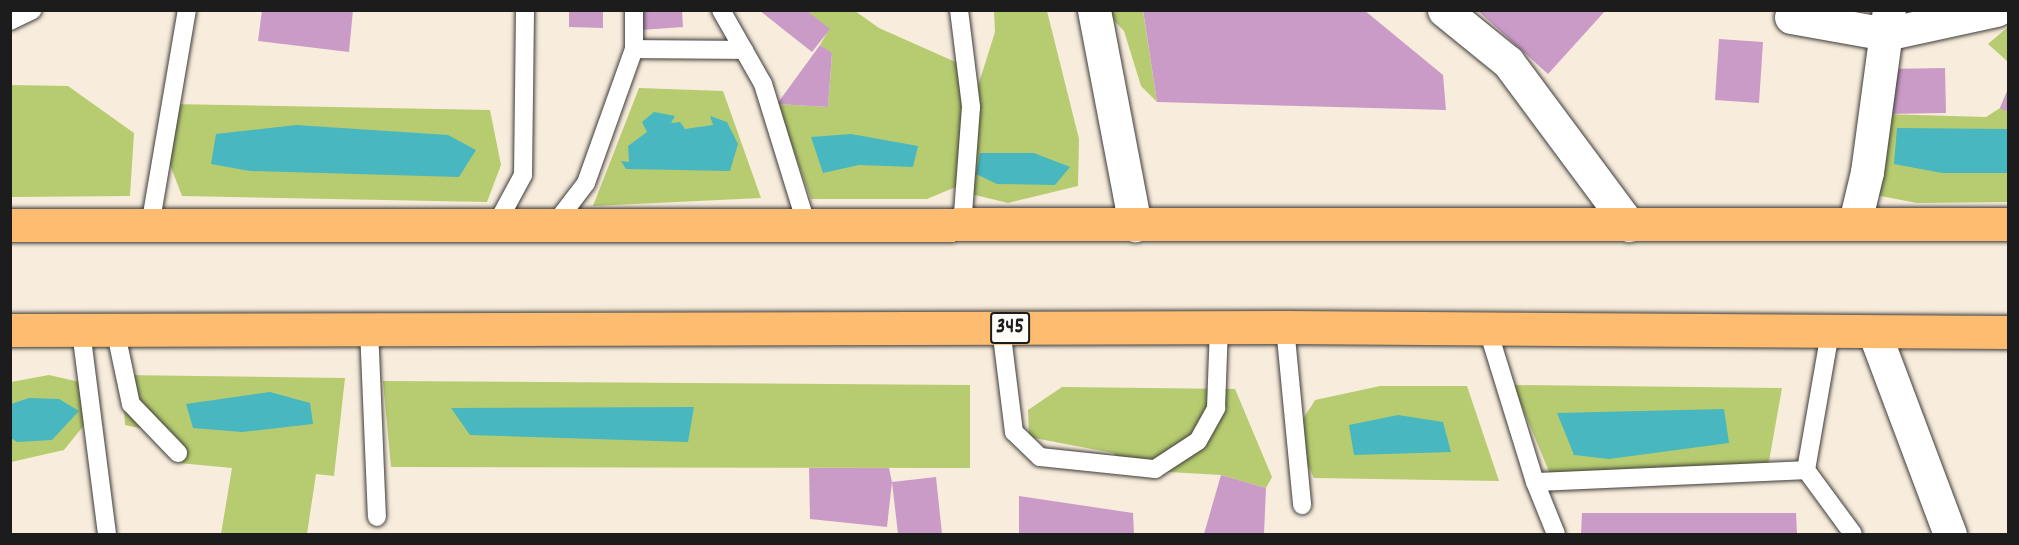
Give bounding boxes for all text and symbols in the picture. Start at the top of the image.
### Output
road number: 345 [989,310,1031,346]

